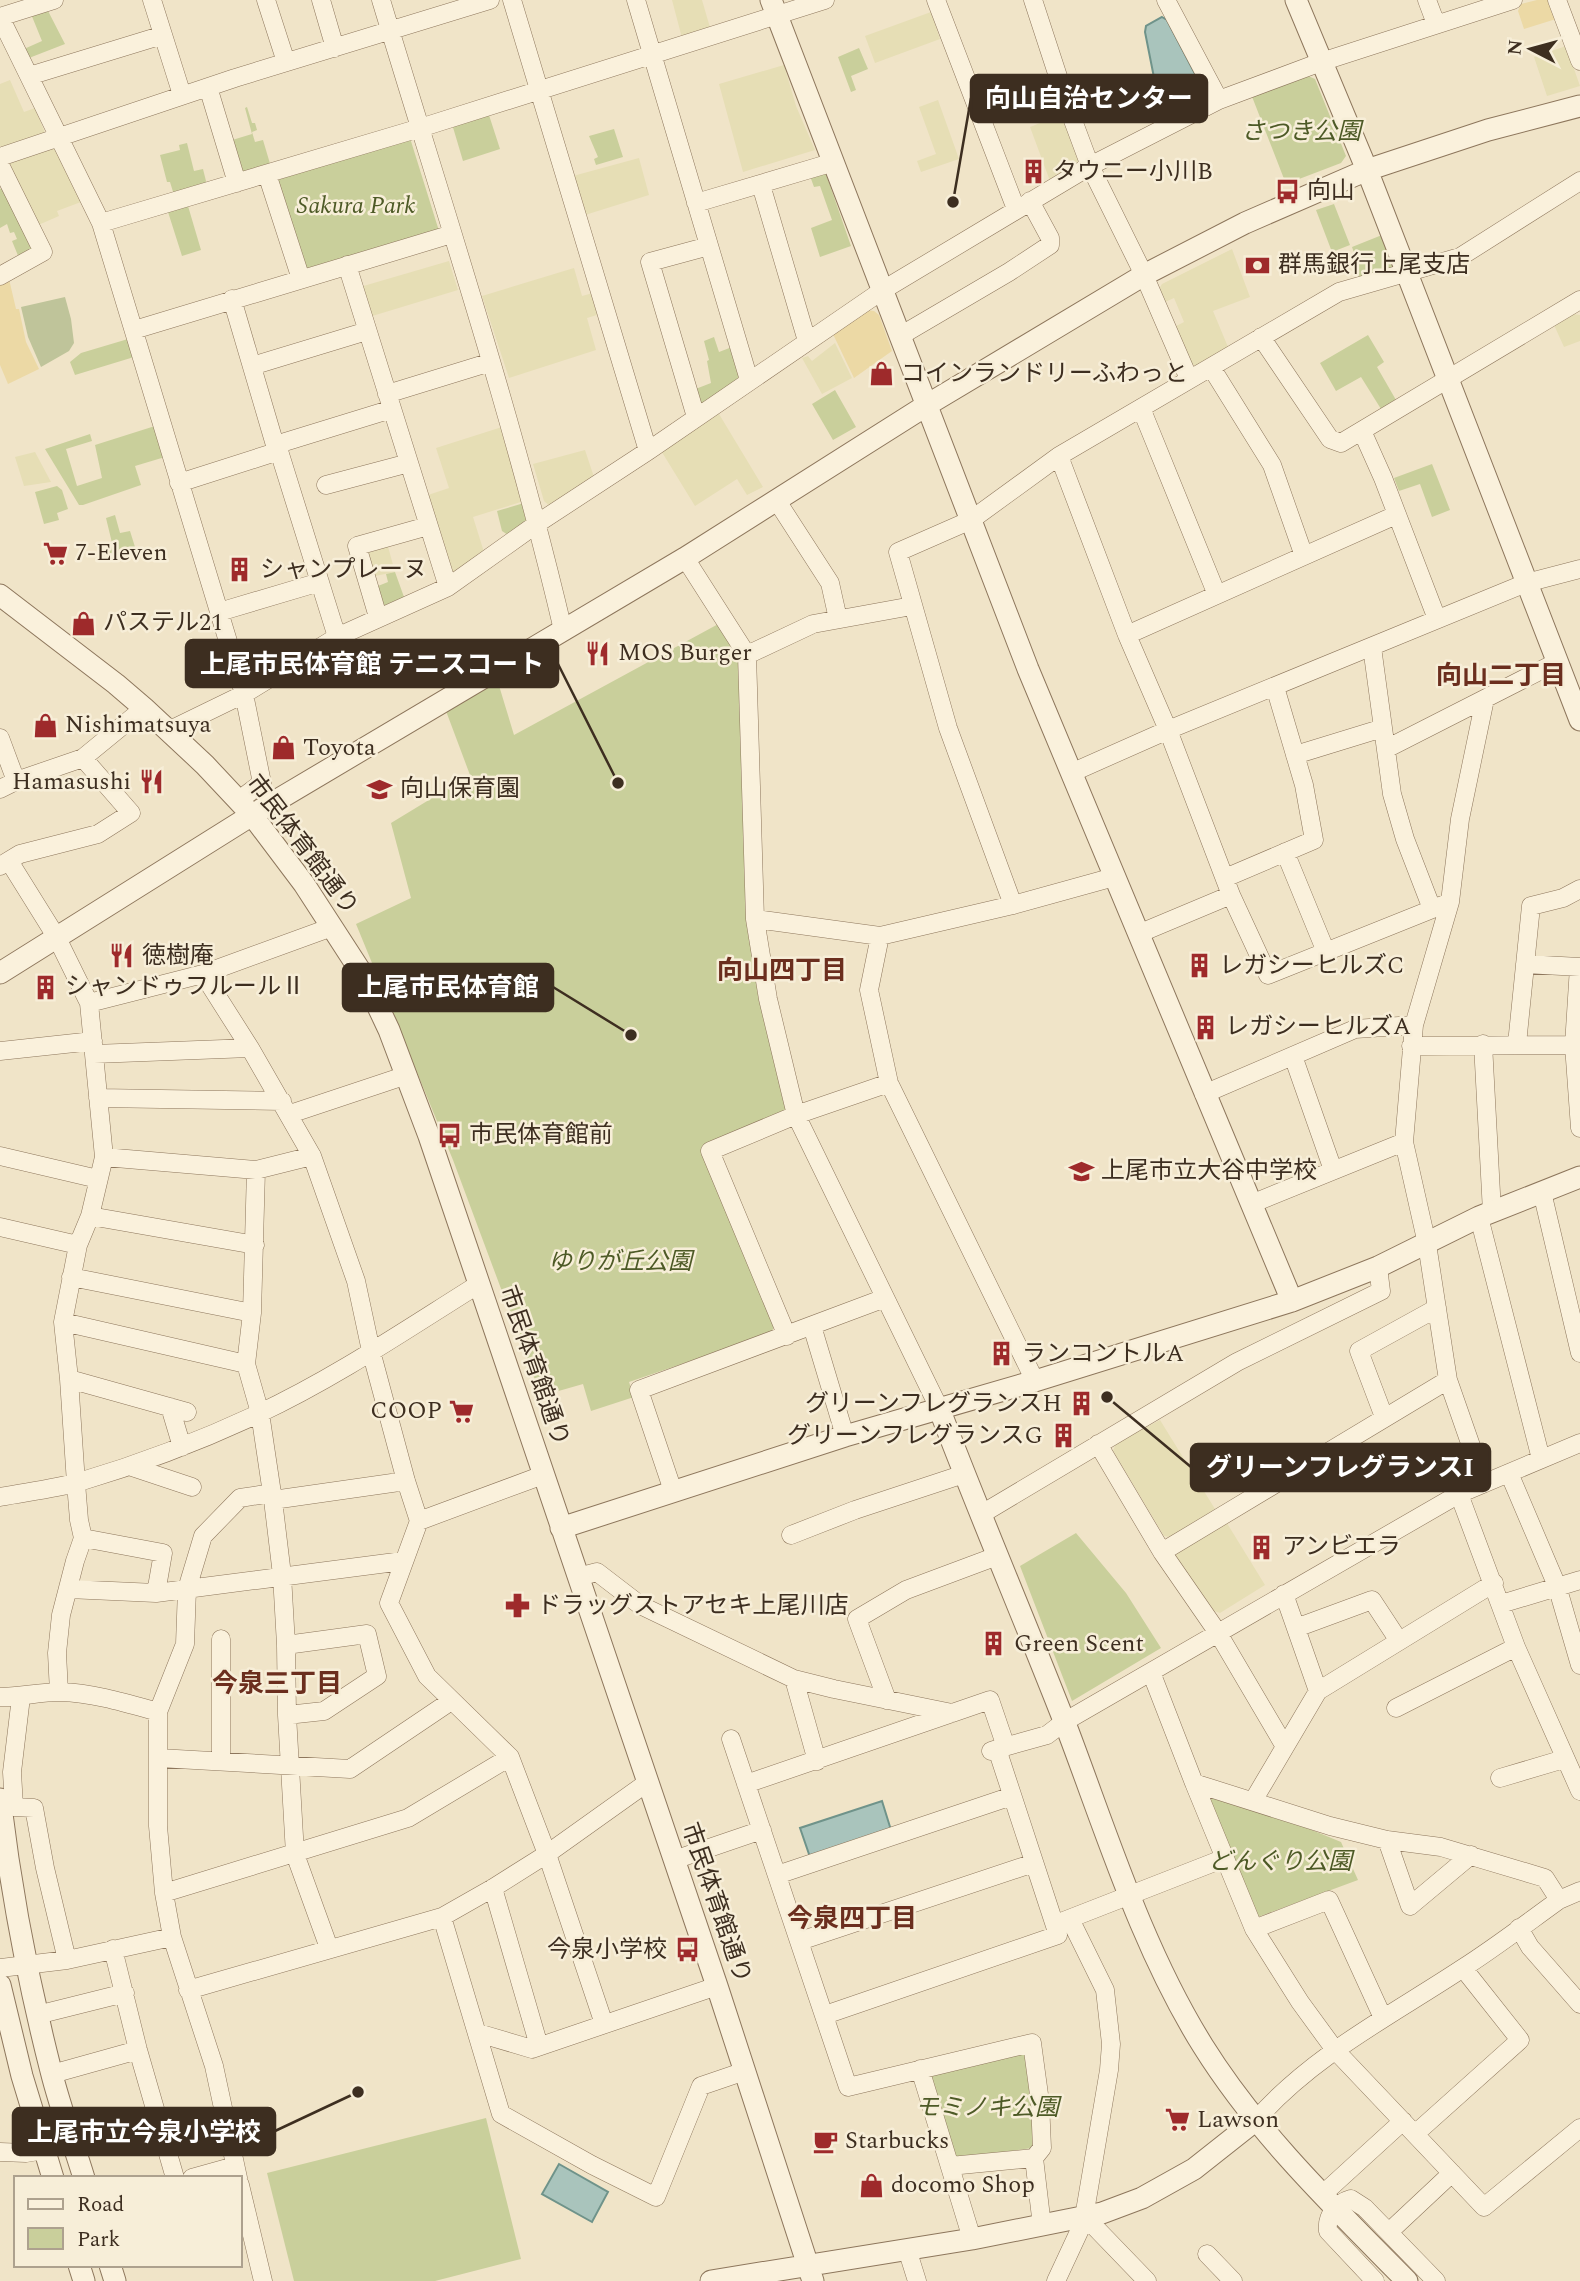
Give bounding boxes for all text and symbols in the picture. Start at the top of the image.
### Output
north arrow [1496,14,1566,84]
text: N [1500,38,1531,57]
callout: 向山自治センター [971,75,1207,122]
text: 向山自治センター [985,79,1193,119]
park label: さつき公園 [1241,114,1364,150]
place label: タウニー小川B [1053,154,1213,190]
building icon: タウニー小川B [1019,158,1047,186]
place label: 向山 [1307,173,1355,209]
bus stop icon: 向山 [1273,177,1301,205]
park label: Sakura Park [297,188,415,224]
place label: 群馬銀行上尾支店 [1278,247,1470,283]
bank icon: 群馬銀行上尾支店 [1244,251,1272,279]
place label: コインランドリーふわっと [901,356,1188,392]
shop icon: コインランドリーふわっと [867,360,895,388]
place label: 7-Eleven [75,535,167,571]
supermarket icon: 7-Eleven [41,539,69,567]
place label: シャンプレーヌ [260,552,427,588]
building icon: シャンプレーヌ [226,556,254,584]
place label: パステル21 [103,605,223,641]
shop icon: パステル21 [69,609,97,637]
place label: MOS Burger [618,635,752,671]
restaurant icon: MOS Burger [584,639,612,667]
callout: 上尾市民体育館 テニスコート [186,640,558,687]
text: 上尾市民体育館 テニスコート [200,645,544,685]
district label: 向山二丁目 [1436,656,1566,696]
place label: Nishimatsuya [65,707,212,743]
shop icon: Nishimatsuya [31,711,59,739]
place label: Toyota [303,730,376,766]
shop icon: Toyota [269,734,297,762]
place label: Hamasushi [12,764,131,800]
street label: 市民体育館通り [237,767,367,923]
restaurant icon: Hamasushi [137,768,165,796]
place label: 向山保育園 [400,771,520,807]
school or university icon: 向山保育園 [366,775,394,803]
place label: 徳樹庵 [142,938,214,974]
restaurant icon: 徳樹庵 [108,942,136,970]
place label: レガシーヒルズC [1219,948,1404,984]
district label: 向山四丁目 [717,951,847,991]
building icon: レガシーヒルズC [1185,952,1213,980]
callout: 上尾市民体育館 [343,964,553,1011]
text: 上尾市民体育館 [357,968,539,1008]
place label: シャンドゥフルールⅡ [65,969,305,1005]
building icon: シャンドゥフルールⅡ [31,973,59,1001]
place label: レガシーヒルズA [1225,1009,1411,1045]
building icon: レガシーヒルズA [1191,1013,1219,1041]
place label: 市民体育館前 [469,1117,613,1153]
bus stop icon: 市民体育館前 [435,1121,463,1149]
place label: 上尾市立大谷中学校 [1101,1153,1317,1189]
school or university icon: 上尾市立大谷中学校 [1067,1157,1095,1185]
park label: ゆりが丘公園 [548,1244,695,1280]
street label: 市民体育館通り [490,1281,578,1451]
place label: ランコントルA [1022,1336,1184,1372]
building icon: ランコントルA [988,1340,1016,1368]
place label: グリーンフレグランスH [805,1386,1062,1422]
building icon: グリーンフレグランスH [1068,1390,1096,1418]
place label: COOP [370,1393,442,1429]
supermarket icon: COOP [448,1397,476,1425]
place label: グリーンフレグランスG [787,1418,1043,1454]
building icon: グリーンフレグランスG [1049,1422,1077,1450]
callout: グリーンフレグランスI [1191,1444,1490,1491]
text: グリーンフレグランスI [1206,1448,1474,1488]
place label: アンビエラ [1282,1529,1401,1565]
building icon: アンビエラ [1248,1533,1276,1561]
place label: ドラッグストアセキ上尾川店 [537,1588,849,1624]
pharmacy icon: ドラッグストアセキ上尾川店 [503,1592,531,1620]
place label: Green Scent [1014,1626,1144,1662]
building icon: Green Scent [980,1630,1008,1658]
district label: 今泉三丁目 [212,1664,342,1704]
street label: 市民体育館通り [672,1818,760,1988]
park label: どんぐり公園 [1208,1844,1355,1880]
district label: 今泉四丁目 [787,1899,917,1939]
place label: 今泉小学校 [547,1932,667,1968]
bus stop icon: 今泉小学校 [673,1936,701,1964]
park label: モミノキ公園 [915,2090,1062,2126]
place label: Lawson [1197,2102,1279,2138]
supermarket icon: Lawson [1163,2106,1191,2134]
callout: 上尾市立今泉小学校 [13,2108,275,2155]
text: 上尾市立今泉小学校 [27,2113,261,2153]
place label: Starbucks [845,2123,949,2159]
cafe icon: Starbucks [811,2127,839,2155]
place label: docomo Shop [891,2167,1035,2203]
shop icon: docomo Shop [857,2171,885,2199]
legend [14,2176,242,2267]
text: Road [77,2189,124,2221]
text: Park [77,2224,121,2256]

